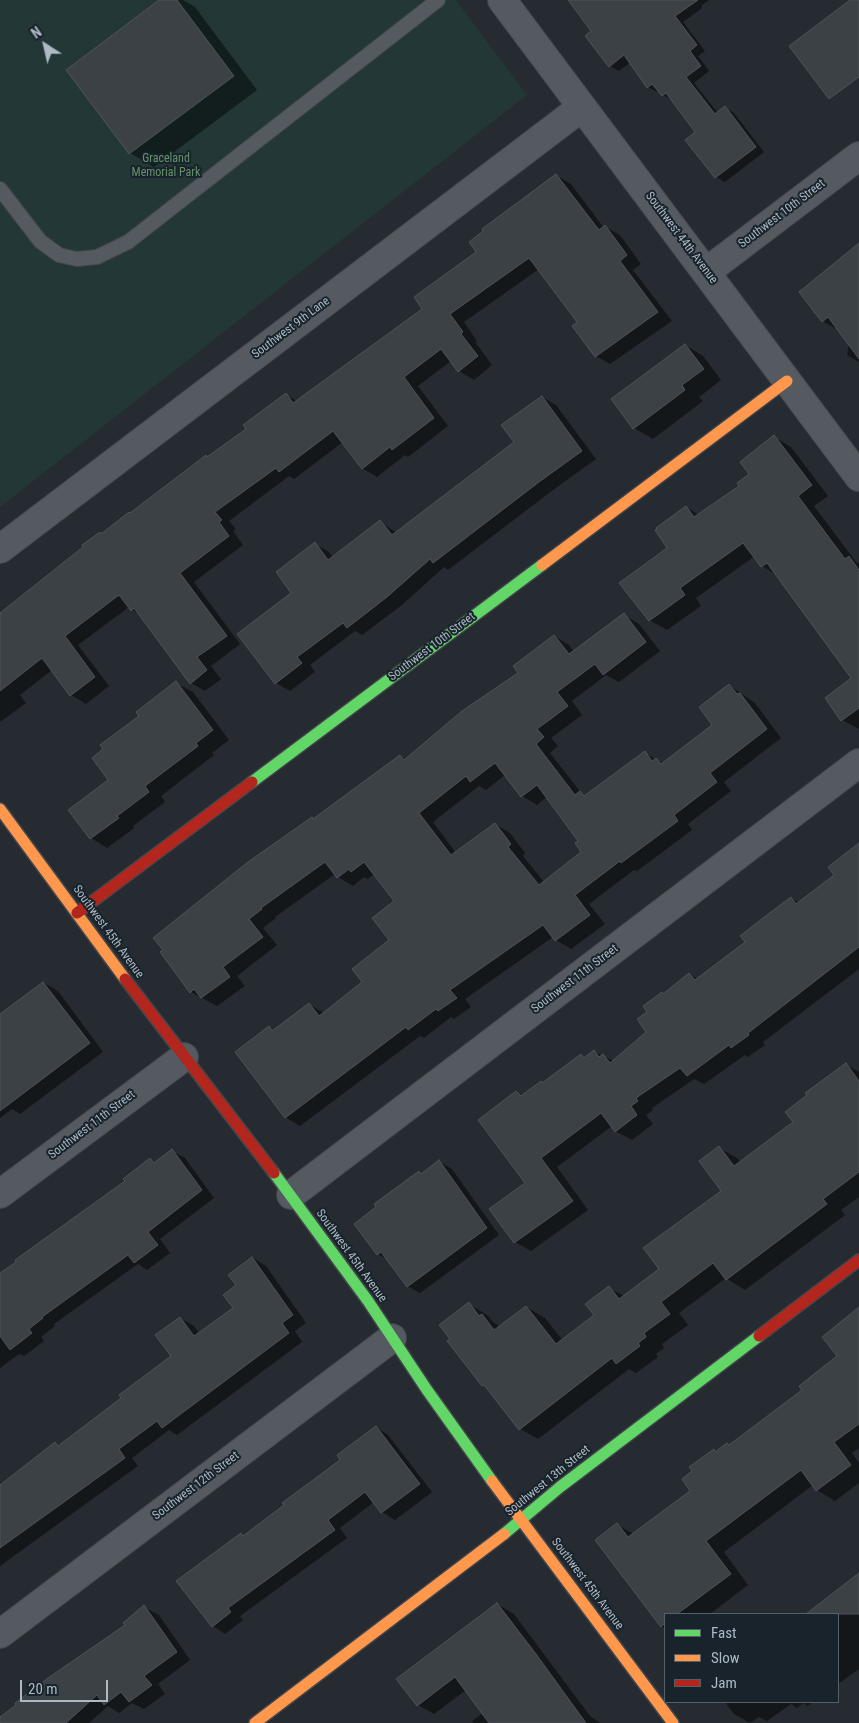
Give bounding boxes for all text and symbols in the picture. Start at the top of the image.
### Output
north arrow [20,20,70,70]
text: N [28,24,44,42]
park label: Graceland Memorial Park [132,152,200,180]
street label: Southwest 10th Street [736,177,828,251]
street label: Southwest 44th Avenue [642,189,720,287]
street label: Southwest 9th Lane [249,294,333,362]
street label: Southwest 10th Street [386,610,478,684]
street label: Southwest 45th Avenue [70,883,146,981]
street label: Southwest 11th Street [529,942,621,1016]
street label: Southwest 11th Street [46,1088,138,1162]
street label: Southwest 45th Avenue [313,1207,389,1305]
street label: Southwest 13th Street [503,1442,593,1520]
street label: Southwest 12th Street [150,1449,242,1523]
street label: Southwest 45th Avenue [548,1535,626,1633]
legend [664,1613,839,1703]
text: Fast [711,1624,736,1642]
text: Slow [711,1649,740,1667]
scale bar [22,1670,110,1702]
text: Jam [711,1674,737,1692]
text: 20 m [28,1680,58,1698]

